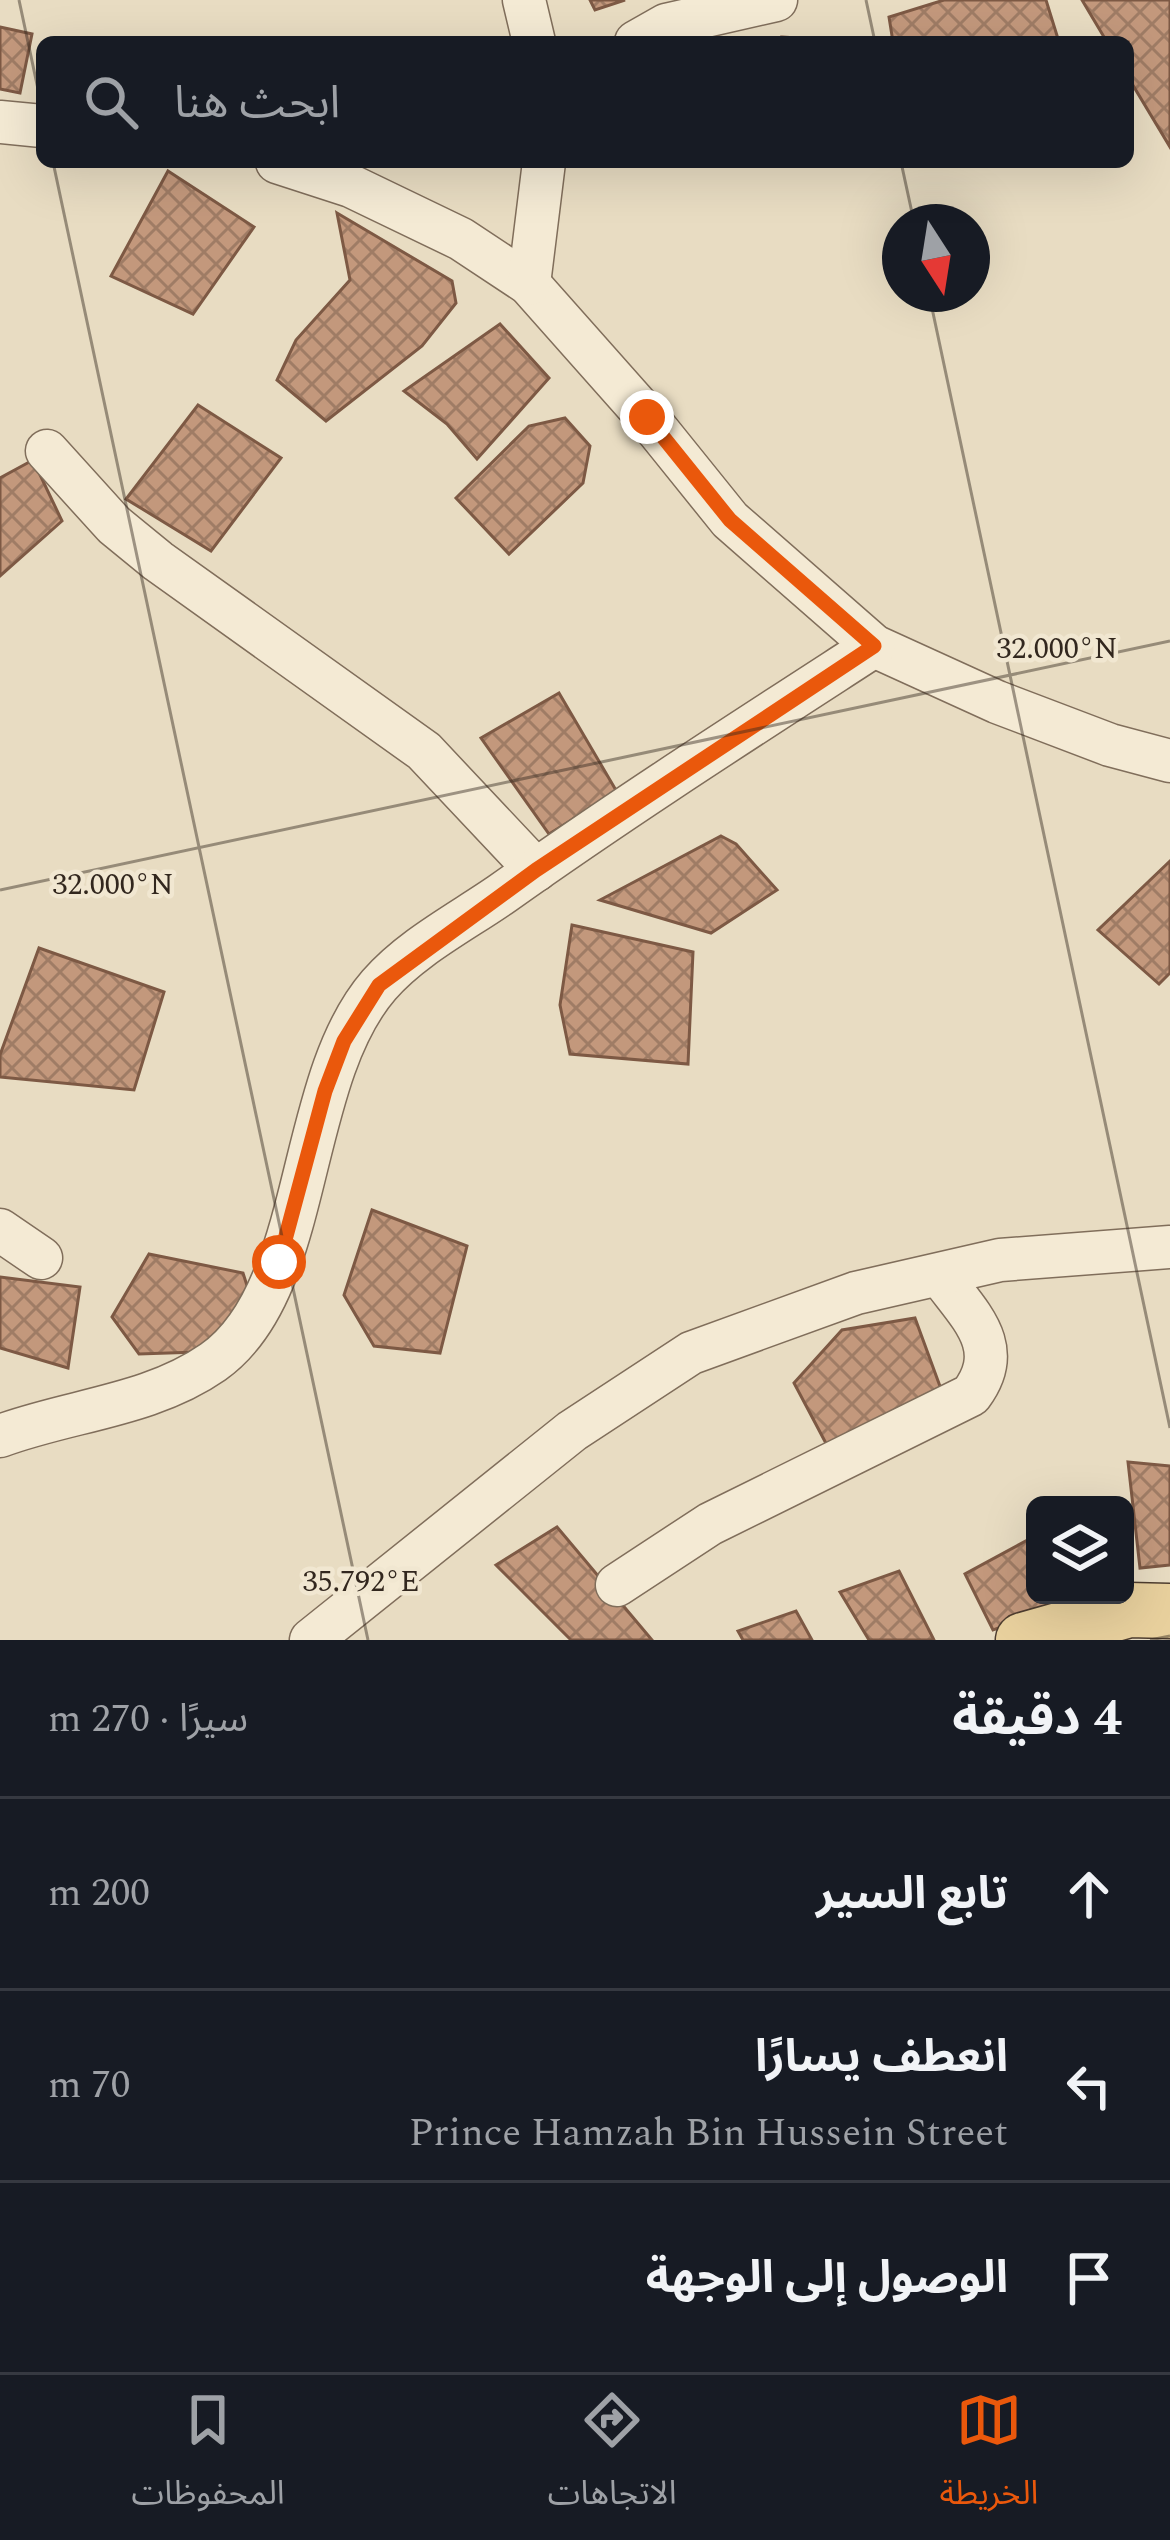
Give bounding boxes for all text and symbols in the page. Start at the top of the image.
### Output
search box [36,36,1134,168]
icon: search [78,69,144,135]
text: ابحث هنا [174,69,340,138]
north arrow [882,204,990,312]
route end [620,390,674,444]
text: 32.000°N [996,626,1118,672]
text: 32.000°N [52,862,174,908]
route start [252,1235,306,1289]
map controls [1026,1496,1134,1604]
button: layers [1026,1496,1134,1604]
text: 35.792°E [302,1559,420,1605]
text: 4 دقيقة [952,1680,1122,1758]
text: سيرًا · 270 m [48,1690,248,1749]
text: تابع السير [816,1860,1008,1929]
icon: ahead [1056,1861,1122,1927]
text: 200 m [48,1864,150,1923]
text: انعطف يسارًا [755,2023,1008,2092]
icon: left [1056,2053,1122,2119]
text: 70 m [48,2056,130,2115]
text: Prince Hamzah Bin Hussein Street [409,2104,1008,2163]
text: الوصول إلى الوجهة [646,2244,1008,2313]
icon: arrive [1056,2245,1122,2311]
tab: المحفوظات [132,2387,285,2528]
tab: الاتجاهات [548,2387,677,2528]
tab: الخريطة [940,2387,1038,2528]

